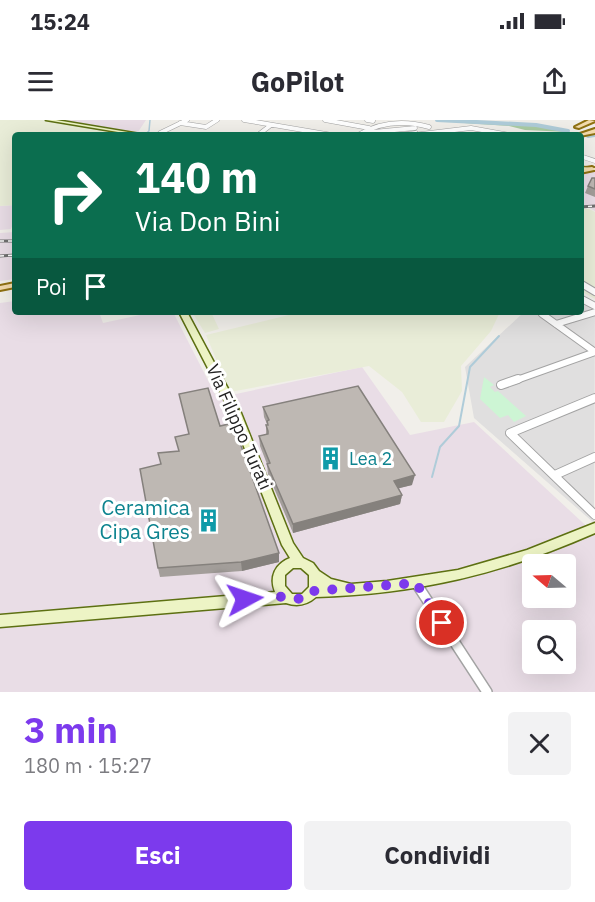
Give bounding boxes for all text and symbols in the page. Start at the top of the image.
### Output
text: 15:24 [30,7,90,36]
text: GoPilot [251,64,344,99]
icon: menu [24,65,57,98]
icon: share [538,65,571,98]
text: 140 m [135,150,258,205]
icon: right [36,156,114,234]
text: Via Don Bini [135,203,280,238]
icon: arrive [79,270,112,303]
text: Poi [36,272,67,301]
street label: Via Filippo Turati [201,360,277,493]
building icon: Lea 2 [318,446,344,472]
place label: Lea 2 [349,447,392,470]
place label: Ceramica Cipa Gres [99,493,190,545]
building icon: Ceramica Cipa Gres [195,507,221,533]
north arrow [522,554,576,608]
map controls [522,554,576,674]
position arrow [213,567,277,631]
pin [416,597,467,648]
icon: arrive [425,606,458,639]
button: search [522,620,576,674]
text: 3 min [24,706,118,753]
button: close [508,712,571,775]
text: 180 m · 15:27 [24,752,152,779]
button: Esci [24,821,292,890]
button: Condividi [304,821,571,890]

